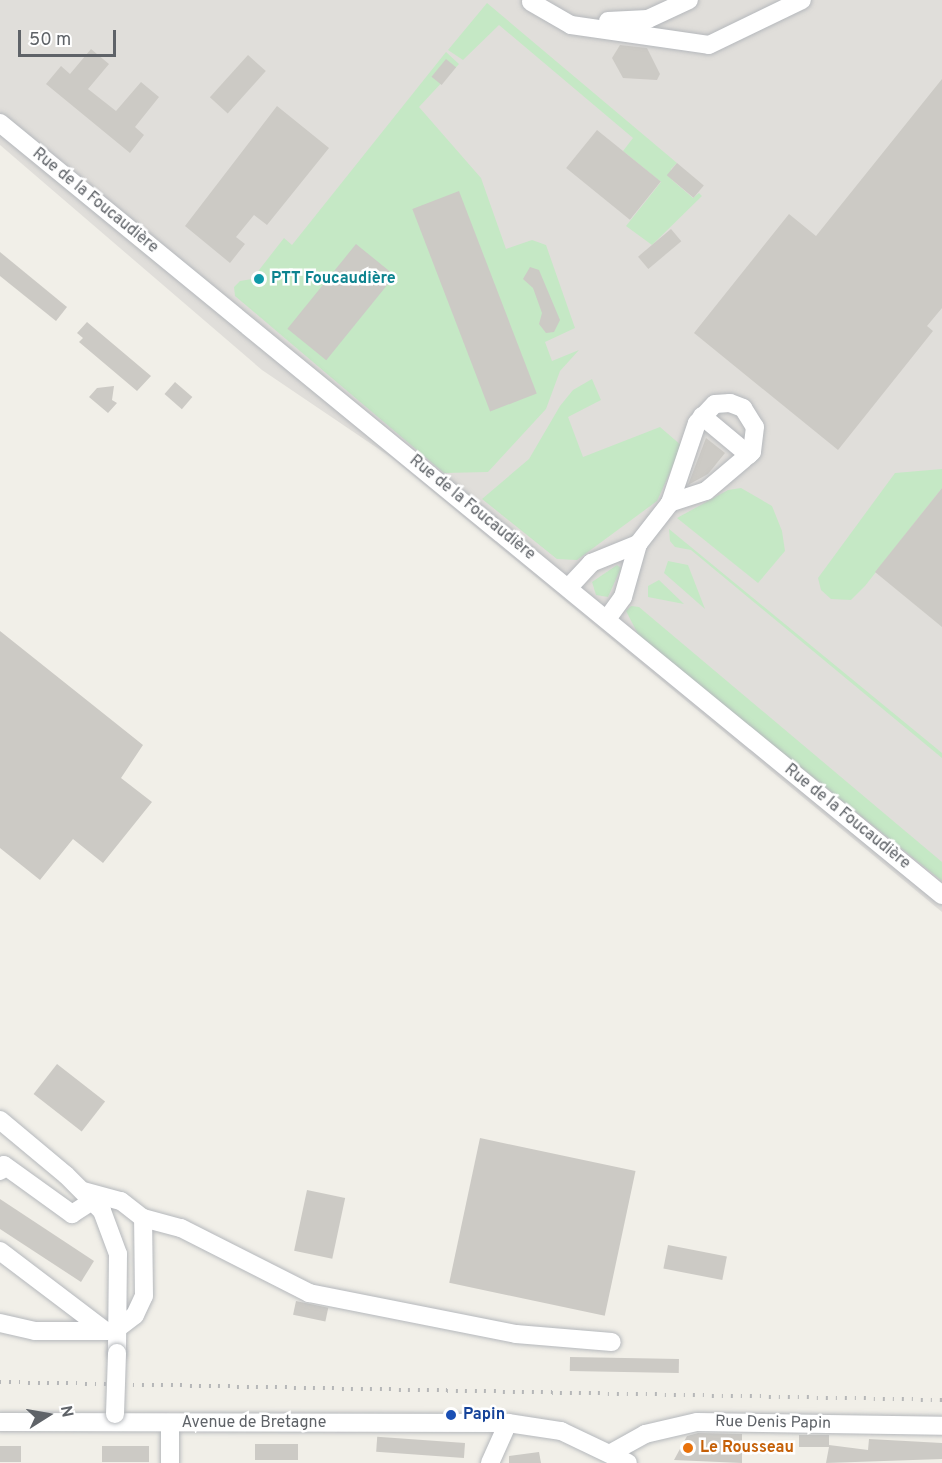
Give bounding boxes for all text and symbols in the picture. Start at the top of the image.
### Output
scale bar [21,18,118,56]
text: 50 m [29,29,71,52]
street label: Rue de la Foucaudière [28,144,162,258]
place label: PTT Foucaudière [271,269,396,289]
marker: PTT Foucaudière [252,272,266,286]
street label: Rue de la Foucaudière [405,451,539,565]
street label: Rue de la Foucaudière [780,760,914,874]
north arrow [18,1385,78,1445]
text: N [55,1404,77,1419]
place label: Papin [463,1405,505,1425]
marker: Papin [444,1408,458,1422]
street label: Rue Denis Papin [715,1412,831,1434]
street label: Avenue de Bretagne [182,1413,326,1433]
place label: Le Rousseau [700,1438,794,1458]
marker: Le Rousseau [681,1441,695,1455]

